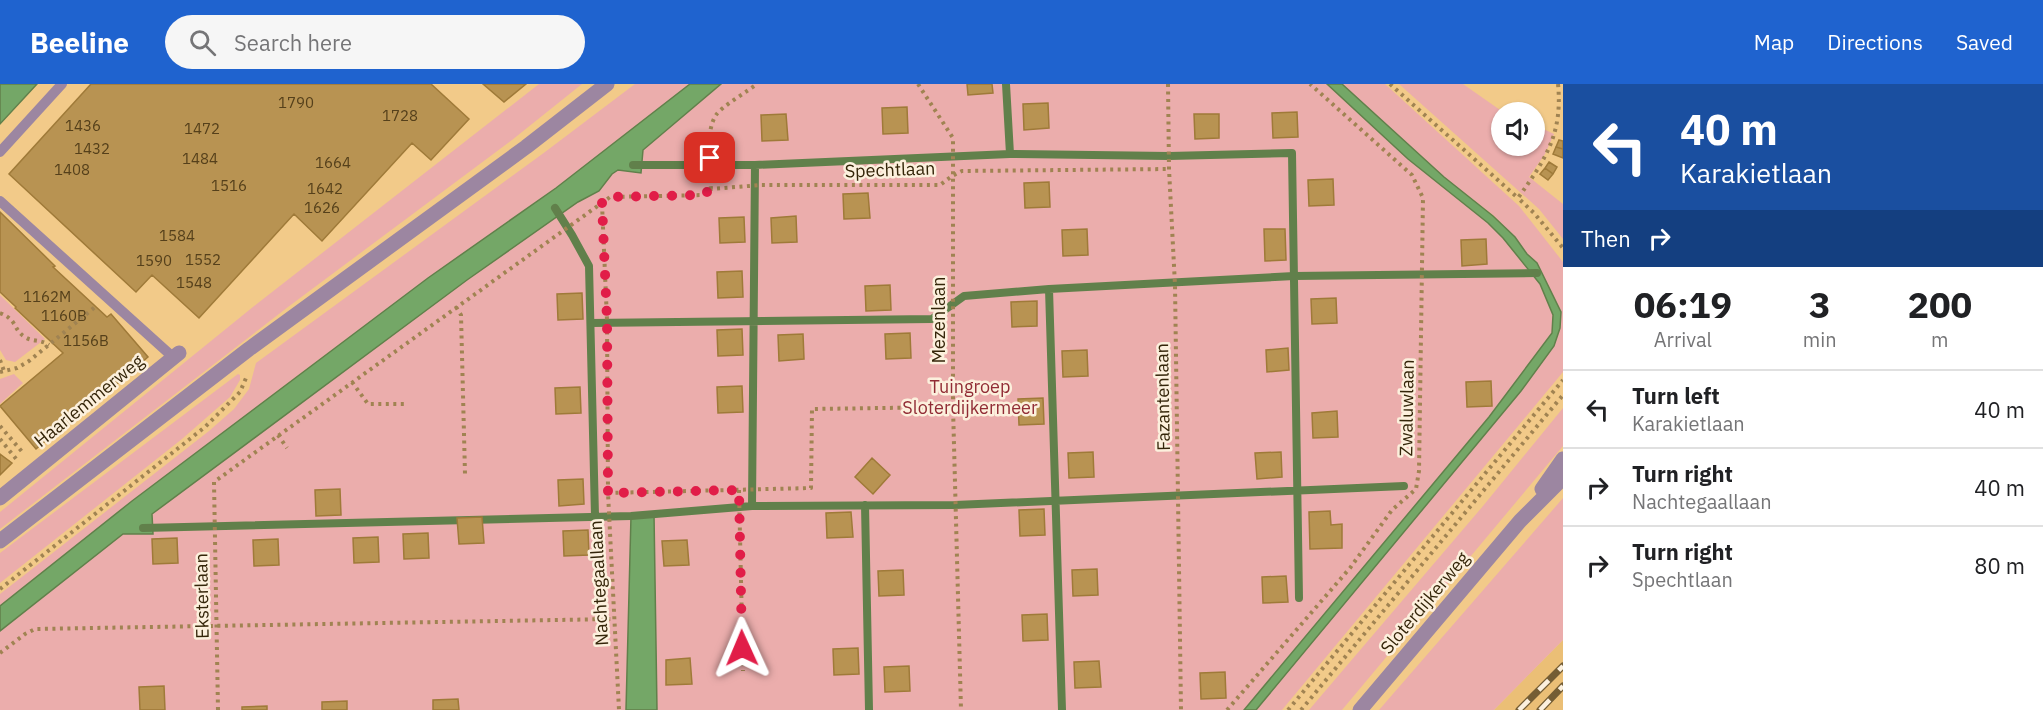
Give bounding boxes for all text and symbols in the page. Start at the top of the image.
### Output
search box [165,15,585,69]
text: Beeline [30,24,129,61]
icon: search [186,26,219,59]
text: Search here [234,28,352,57]
text: Map [1754,28,1794,56]
text: Directions [1827,28,1923,56]
text: Saved [1956,28,2013,56]
house number: 1790 [278,93,314,112]
map controls [1491,102,1545,156]
button: sound [1491,102,1545,156]
text: 40 m [1680,102,1778,157]
house number: 1728 [382,106,418,125]
icon: left [1581,108,1659,186]
house number: 1436 [65,116,101,135]
house number: 1472 [184,119,220,138]
pin [684,132,735,183]
house number: 1432 [74,139,110,158]
icon: arrive [693,141,726,174]
house number: 1484 [182,149,218,168]
house number: 1664 [315,153,351,172]
text: Karakietlaan [1680,155,1832,190]
street label: Spechtlaan [844,156,936,183]
house number: 1408 [54,160,90,179]
house number: 1516 [211,176,247,195]
house number: 1642 [307,179,343,198]
house number: 1626 [304,198,340,217]
icon: right [1643,222,1676,255]
text: Then [1581,224,1631,253]
house number: 1584 [159,226,195,245]
house number: 1552 [185,250,221,269]
house number: 1590 [136,251,172,270]
house number: 1548 [176,273,212,292]
street label: Mezenlaan [927,276,950,364]
text: 06:19 [1634,281,1732,328]
text: 3 [1809,281,1831,328]
text: 200 [1907,281,1972,328]
house number: 1162M [23,287,71,306]
house number: 1160B [41,306,87,325]
text: Arrival [1654,326,1712,353]
text: min [1803,326,1837,353]
text: m [1931,326,1949,353]
house number: 1156B [63,331,109,350]
street label: Fazantenlaan [1150,343,1175,451]
street label: Haarlemmerweg [29,349,149,452]
street label: Zwaluwlaan [1394,359,1419,457]
park label: Tuingroep Sloterdijkermeer [902,375,1038,419]
text: Turn left [1632,381,1720,410]
icon: left [1581,393,1614,426]
text: 40 m [1974,395,2025,424]
text: Karakietlaan [1632,410,1745,437]
text: Turn right [1632,459,1733,488]
icon: right [1581,471,1614,504]
text: 40 m [1974,473,2025,502]
text: Nachtegaallaan [1632,488,1772,515]
street label: Nachtegaallaan [584,520,613,646]
text: Turn right [1632,537,1733,566]
street label: Sloterdijkerweg [1375,547,1474,658]
icon: right [1581,549,1614,582]
text: 80 m [1974,551,2025,580]
street label: Eksterlaan [189,553,214,639]
text: Spechtlaan [1632,566,1733,593]
position arrow [710,616,774,680]

